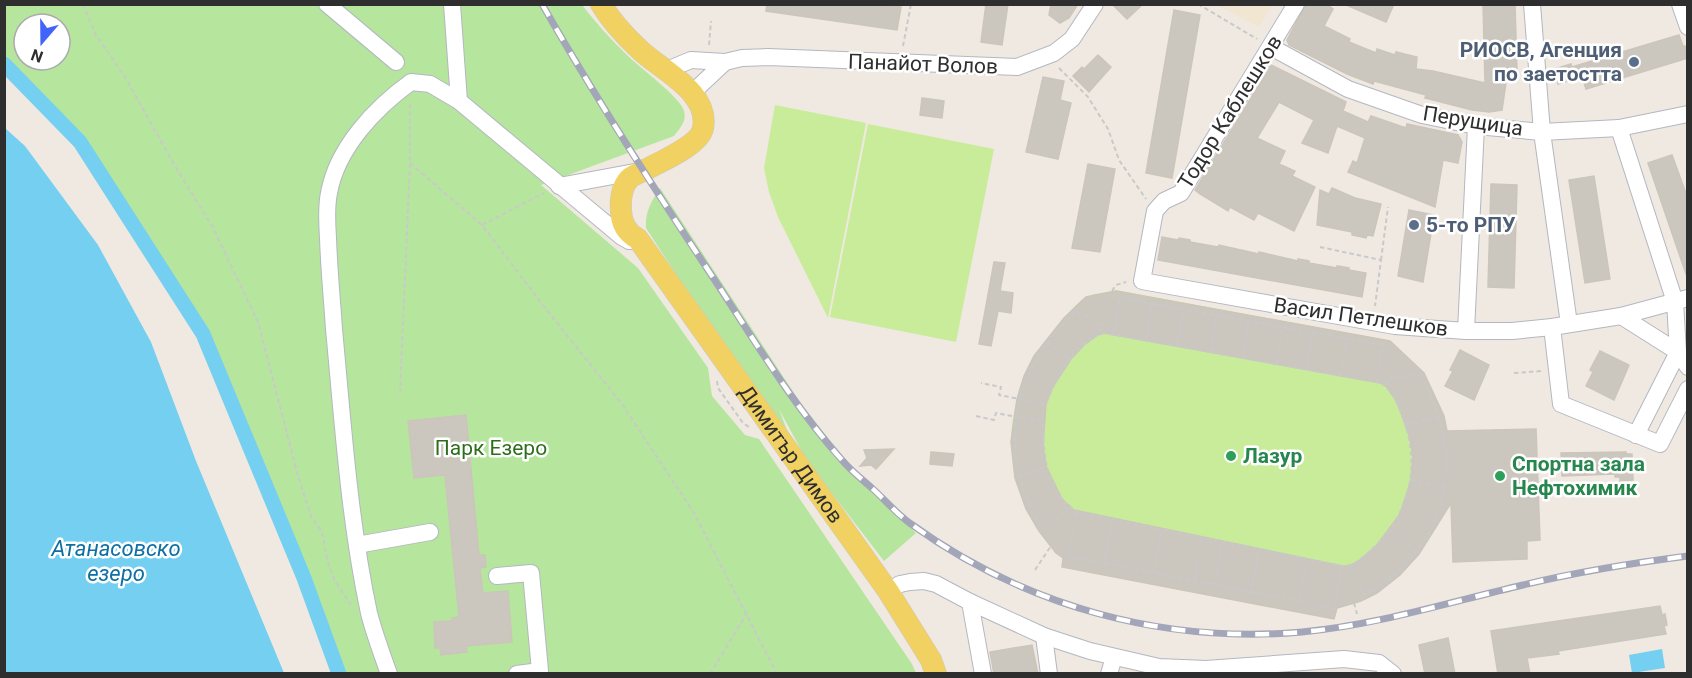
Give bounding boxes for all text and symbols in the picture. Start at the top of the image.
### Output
north arrow [12,12,72,72]
street label: Тодор Каблешков [1173,31,1287,193]
place label: РИОСВ, Агенция по заетостта [1460,38,1622,86]
text: N [28,45,46,66]
street label: Панайот Волов [848,49,998,79]
marker: РИОСВ, Агенция по заетостта [1627,55,1641,69]
street label: Перущица [1421,101,1525,141]
place label: 5-то РПУ [1426,213,1515,237]
marker: 5-то РПУ [1407,218,1421,232]
street label: Васил Петлешков [1272,293,1450,341]
street label: Димитър Димов [734,381,848,528]
park label: Парк Езеро [435,436,547,460]
place label: Лазур [1243,444,1302,468]
marker: Лазур [1224,449,1238,463]
place label: Спортна зала Нефтохимик [1512,452,1645,500]
marker: Спортна зала Нефтохимик [1493,469,1507,483]
water label: Атанасовско езеро [50,536,181,586]

